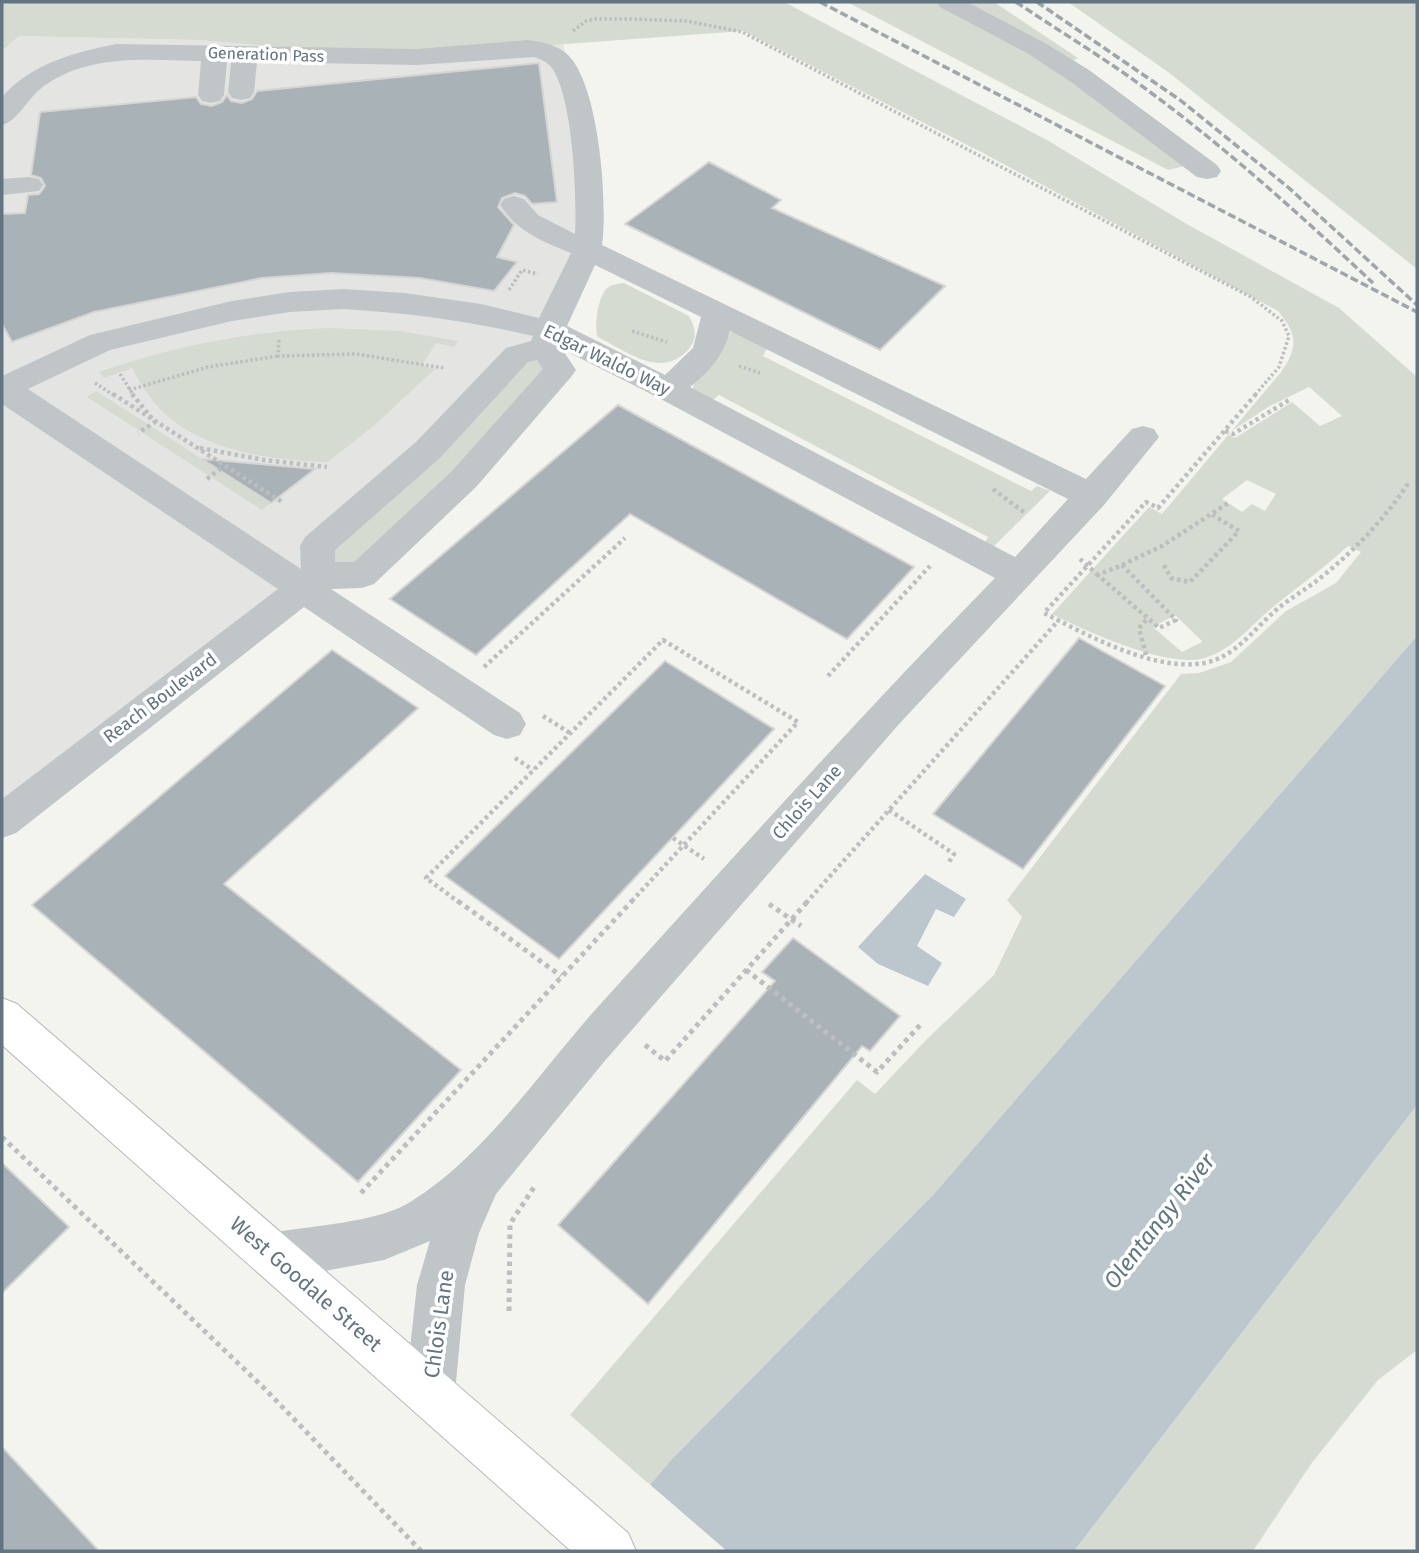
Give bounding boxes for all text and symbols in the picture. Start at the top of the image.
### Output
street label: Generation Pass [208,43,324,66]
street label: Edgar Waldo Way [540,320,674,400]
street label: Reach Boulevard [99,648,221,748]
street label: Chlois Lane [768,760,846,844]
water label: Olentangy River [1097,1147,1221,1294]
street label: West Goodale Street [225,1211,388,1357]
street label: Chlois Lane [419,1268,459,1380]

